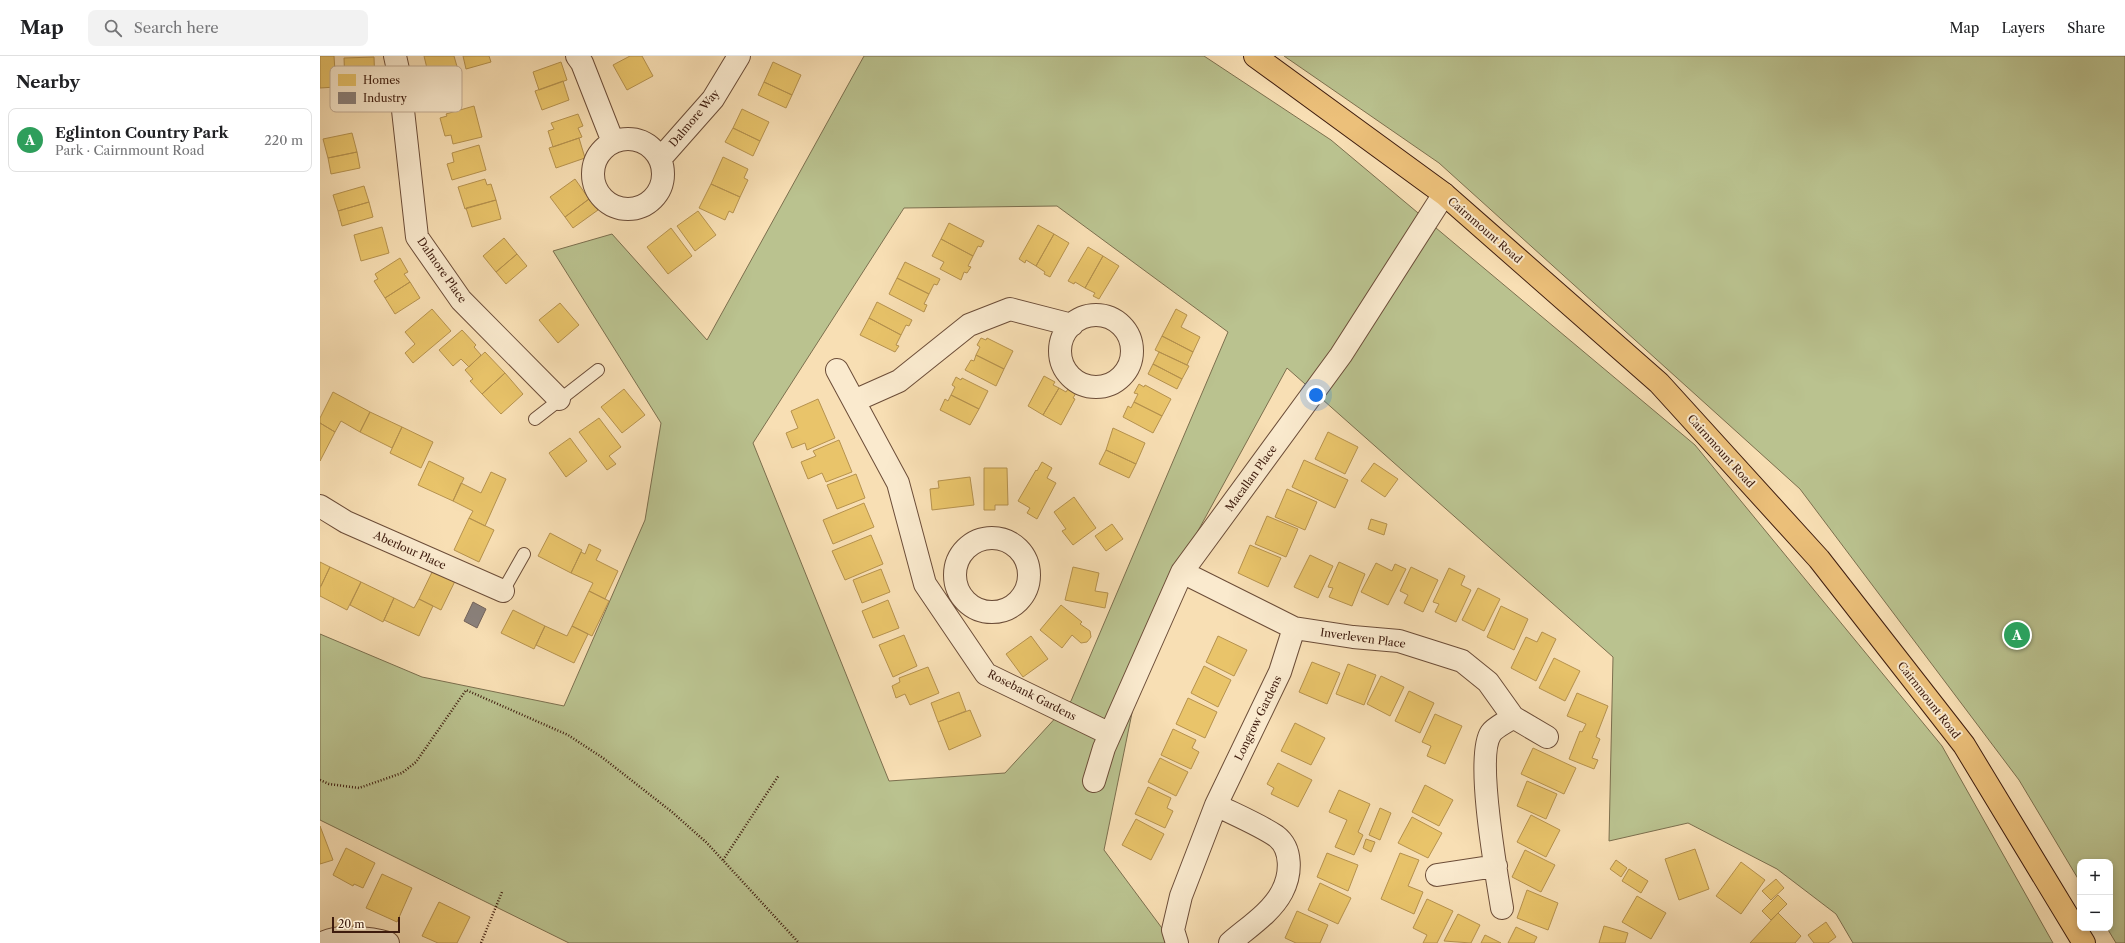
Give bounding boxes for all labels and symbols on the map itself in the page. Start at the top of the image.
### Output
legend [330,66,462,112]
text: Homes [363,73,400,87]
street label: Dalmore Way [666,86,723,150]
text: Industry [363,91,408,105]
street label: Cairnmount Road [1445,194,1525,266]
street label: Dalmore Place [414,235,470,305]
your location [1306,385,1326,405]
street label: Cairnmount Road [1684,411,1758,491]
street label: Macallan Place [1222,442,1280,514]
street label: Aberlour Place [371,527,448,572]
pin: A [2004,620,2030,650]
street label: Inverleven Place [1319,625,1407,651]
street label: Cairnmount Road [1895,659,1964,742]
street label: Rosebank Gardens [985,667,1079,724]
street label: Longrow Gardens [1231,673,1285,763]
scale bar [332,915,400,934]

